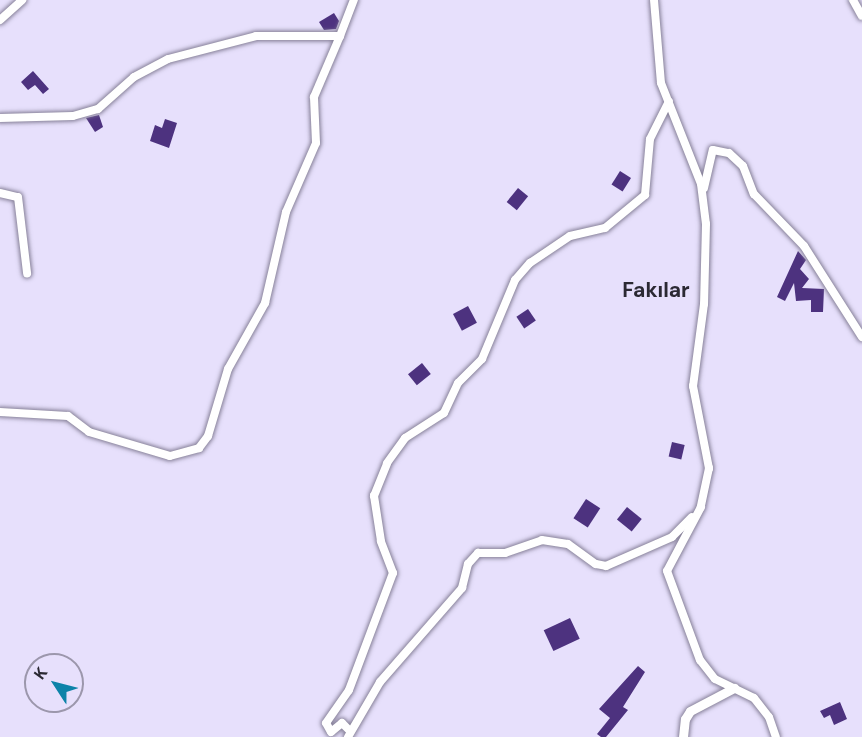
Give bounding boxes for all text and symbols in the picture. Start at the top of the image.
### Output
district label: Fakılar [622,277,690,303]
north arrow [24,653,84,713]
text: K [29,663,52,684]

